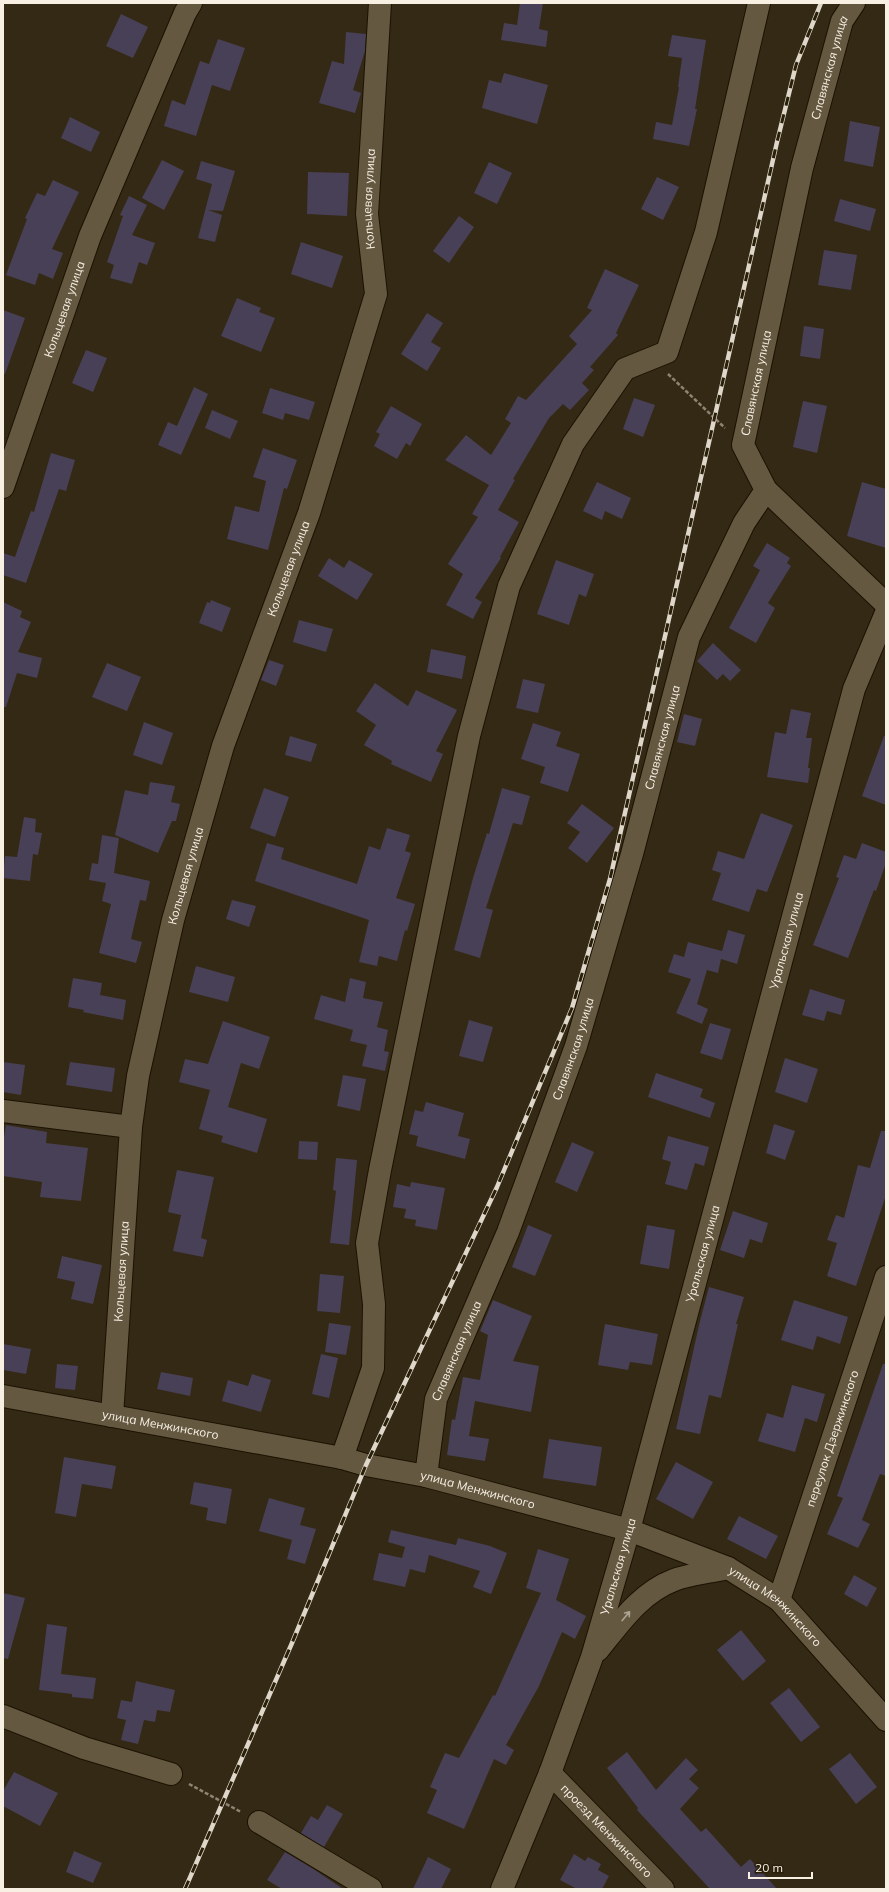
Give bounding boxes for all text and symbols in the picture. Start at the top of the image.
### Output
street label: Славянская улица [807,12,851,121]
street label: Кольцевая улица [359,148,378,250]
street label: Кольцевая улица [40,259,88,359]
street label: Славянская улица [737,329,774,437]
street label: Кольцевая улица [263,519,313,619]
street label: Славянская улица [641,683,683,791]
street label: Кольцевая улица [164,825,206,926]
street label: Уральская улица [766,890,806,992]
street label: Славянская улица [549,995,597,1102]
street label: Уральская улица [682,1203,723,1305]
street label: Кольцевая улица [110,1220,132,1322]
street label: Славянская улица [428,1298,484,1403]
street label: переулок Дзержинского [802,1368,862,1509]
street label: улица Менжинского [101,1406,220,1442]
street label: улица Менжинского [419,1467,537,1512]
street label: Уральская улица [596,1516,639,1618]
street label: улица Менжинского [726,1562,825,1650]
one-way arrow [621,1611,630,1621]
street label: проезд Менжинского [558,1781,656,1881]
scale bar [749,1854,812,1880]
text: 20 m [755,1860,783,1875]

